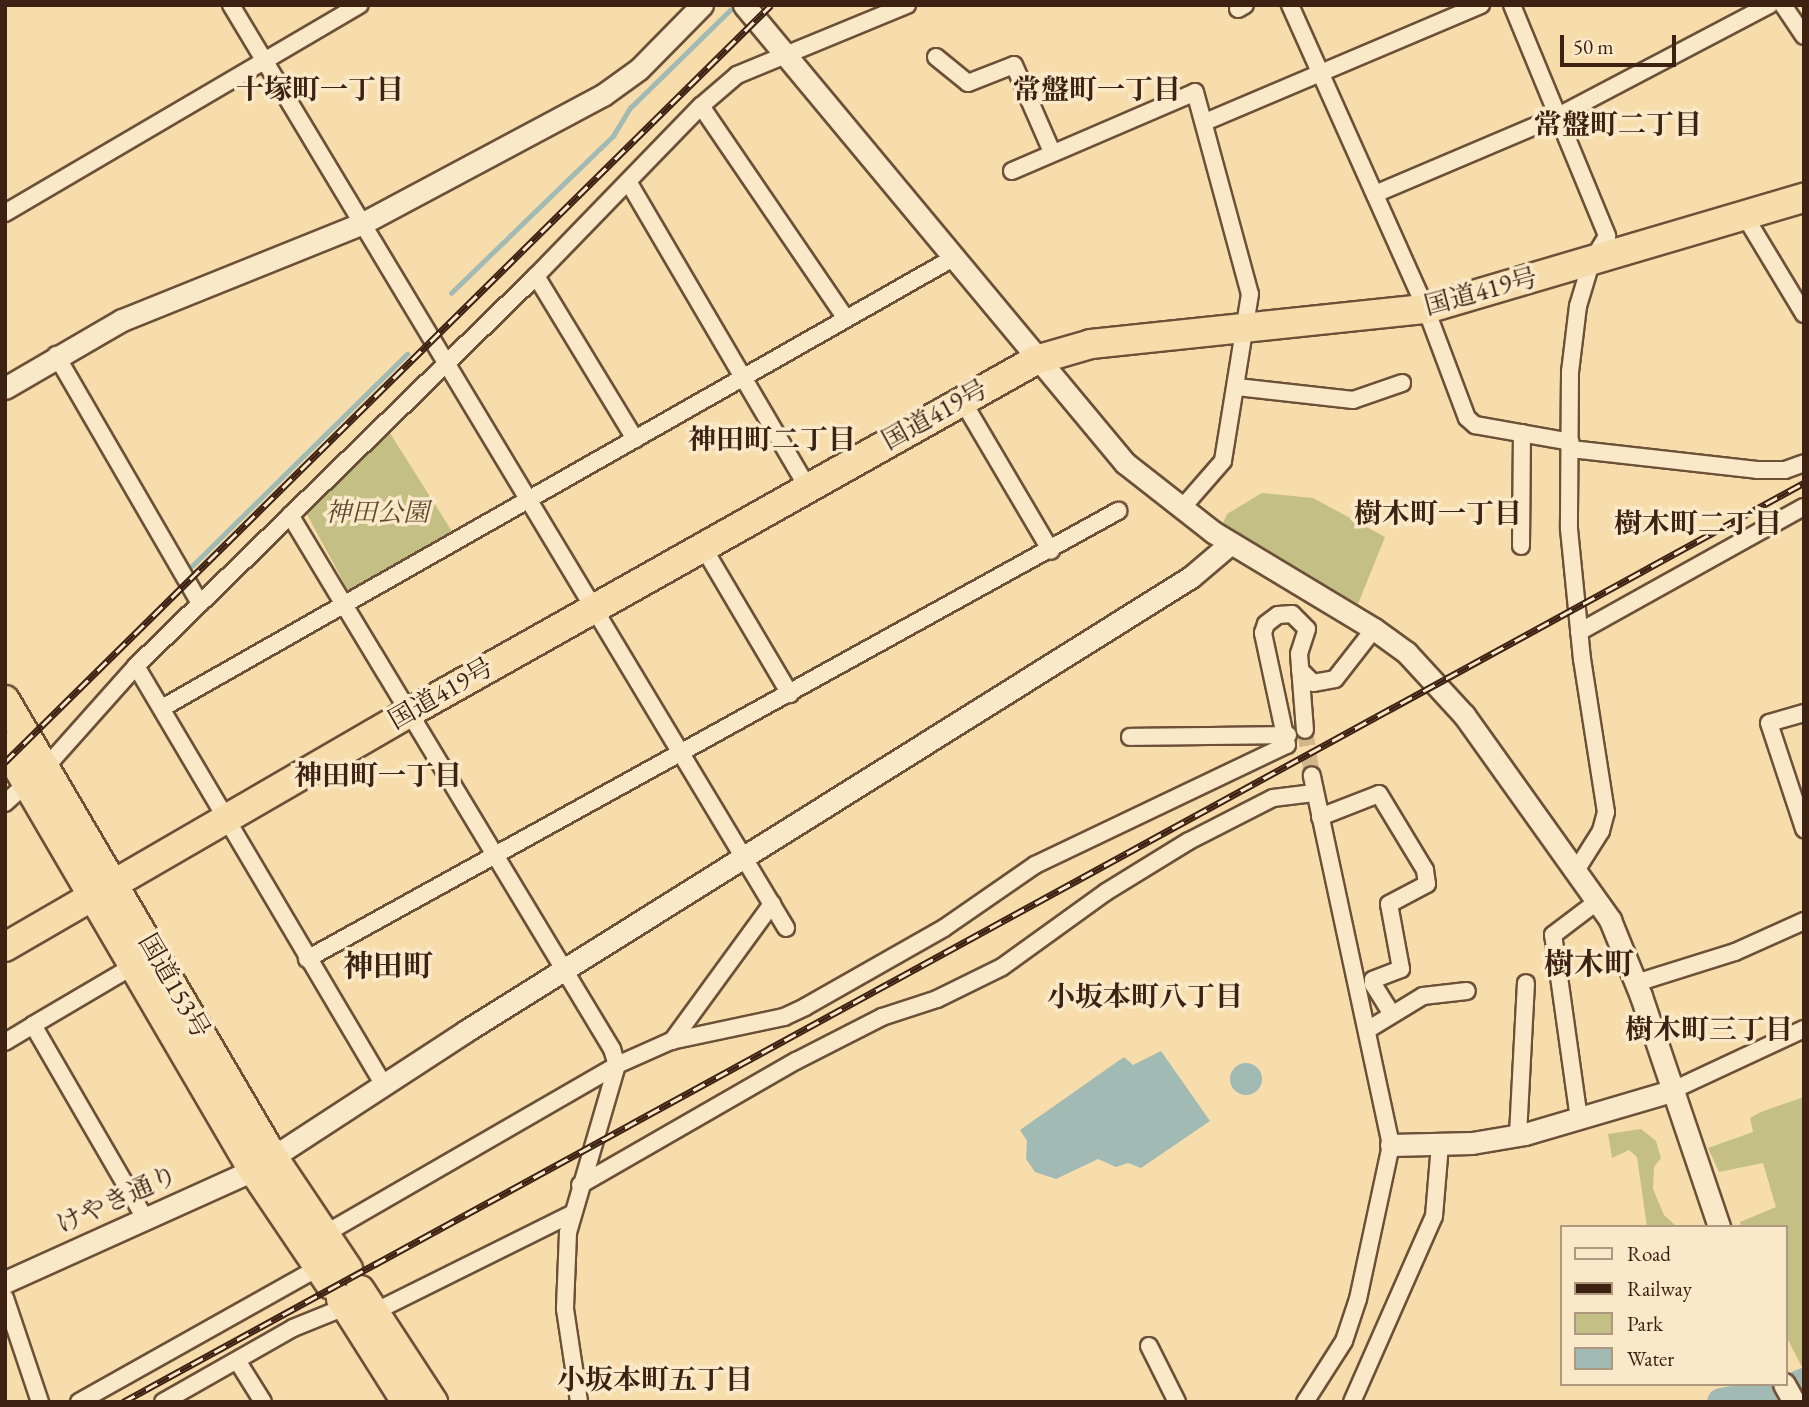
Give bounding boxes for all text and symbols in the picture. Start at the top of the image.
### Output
scale bar [1564,21,1680,65]
text: 50 m [1573,33,1614,60]
district label: 十塚町一丁目 [236,72,404,106]
district label: 常盤町一丁目 [1013,72,1181,106]
district label: 常盤町二丁目 [1534,107,1702,141]
street label: 国道419号 [1421,262,1541,322]
street label: 国道419号 [877,373,993,457]
district label: 神田町二丁目 [688,422,856,456]
district label: 樹木町一丁目 [1354,496,1522,530]
park label: 神田公園 [325,497,429,529]
district label: 樹木町二丁目 [1614,506,1782,540]
street label: 国道419号 [383,652,499,736]
district label: 神田町一丁目 [294,758,462,792]
street label: 国道153号 [132,928,216,1044]
district label: 樹木町 [1544,946,1634,982]
district label: 神田町 [343,948,433,984]
district label: 小坂本町八丁目 [1047,979,1243,1013]
district label: 樹木町三丁目 [1625,1012,1793,1046]
street label: けやき通り [51,1159,183,1241]
legend [1560,1225,1788,1386]
text: Road [1627,1240,1671,1267]
text: Railway [1627,1275,1692,1302]
text: Park [1627,1310,1663,1337]
text: Water [1627,1345,1674,1372]
district label: 小坂本町五丁目 [557,1362,753,1396]

